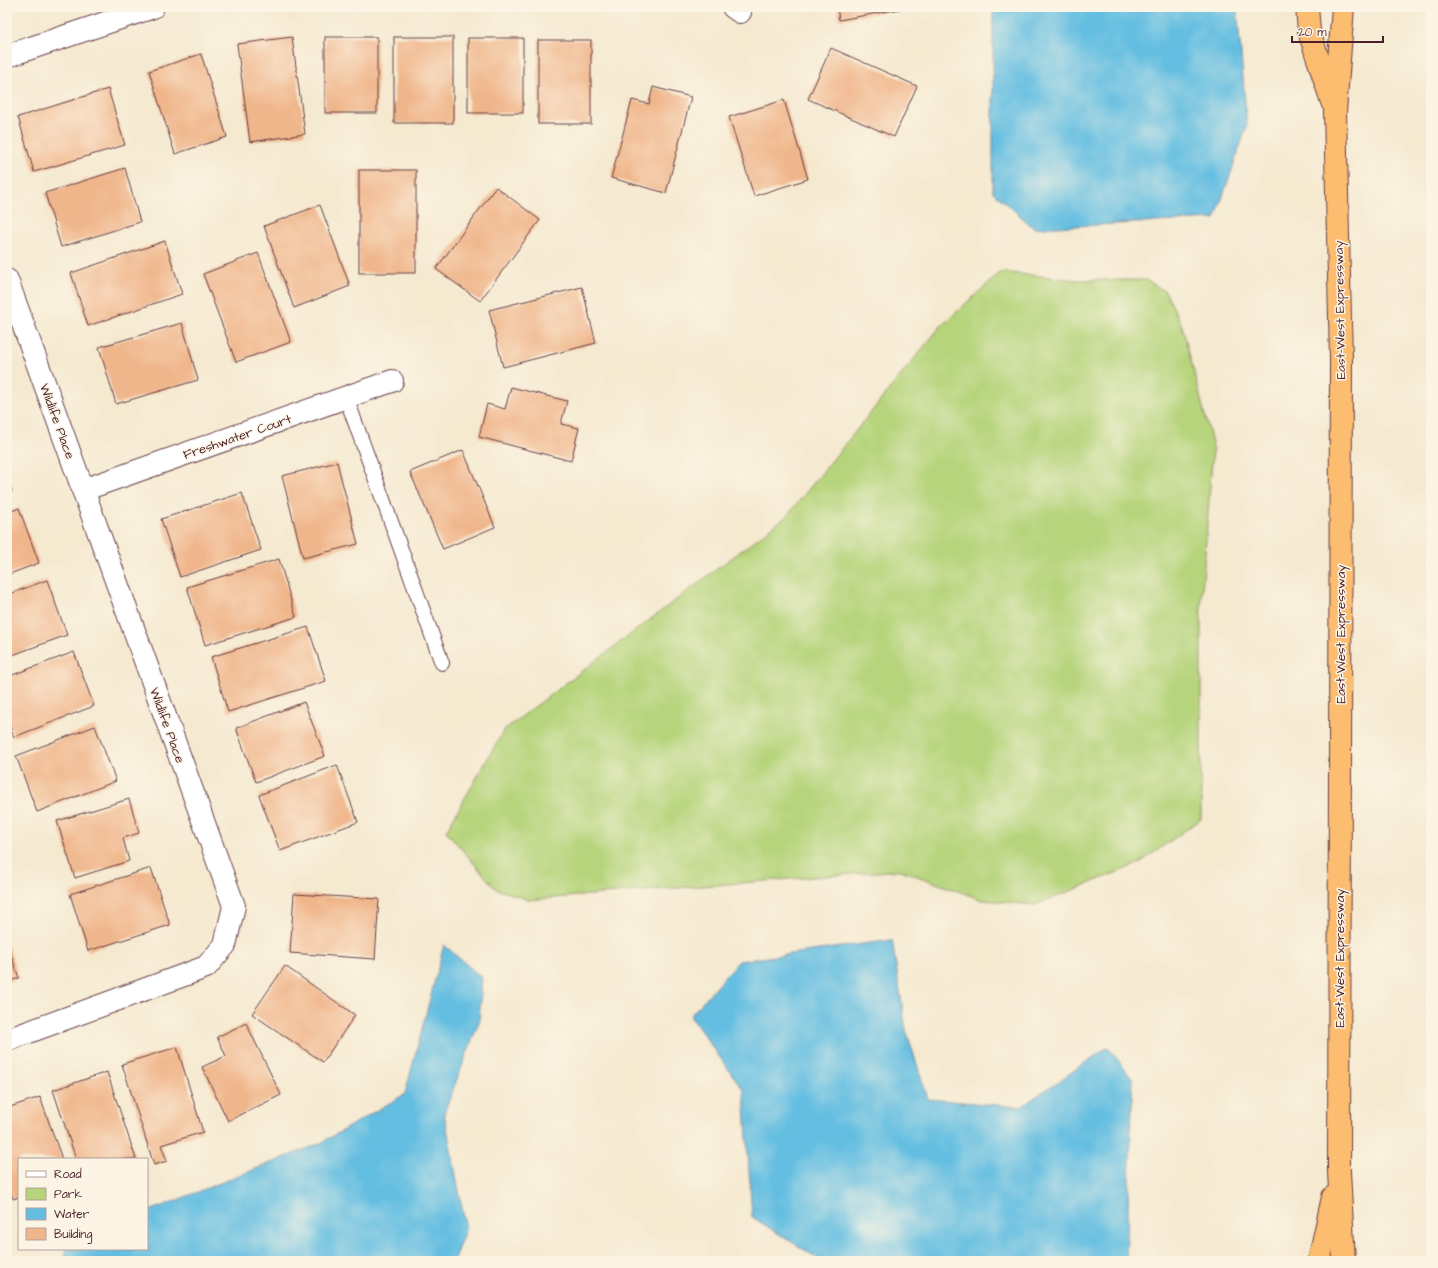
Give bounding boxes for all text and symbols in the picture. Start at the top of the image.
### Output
scale bar [1292,18,1383,44]
text: 20 m [1298,24,1327,41]
street label: East-West Expressway [1330,240,1351,380]
street label: Wildlife Place [35,381,79,462]
street label: Freshwater Court [181,410,295,464]
street label: East-West Expressway [1332,565,1351,703]
street label: Wildlife Place [145,685,189,766]
street label: East-West Expressway [1331,889,1350,1027]
legend [18,1158,148,1250]
text: Road [54,1166,82,1183]
text: Park [54,1186,82,1203]
text: Water [54,1206,90,1223]
text: Building [54,1226,92,1244]

